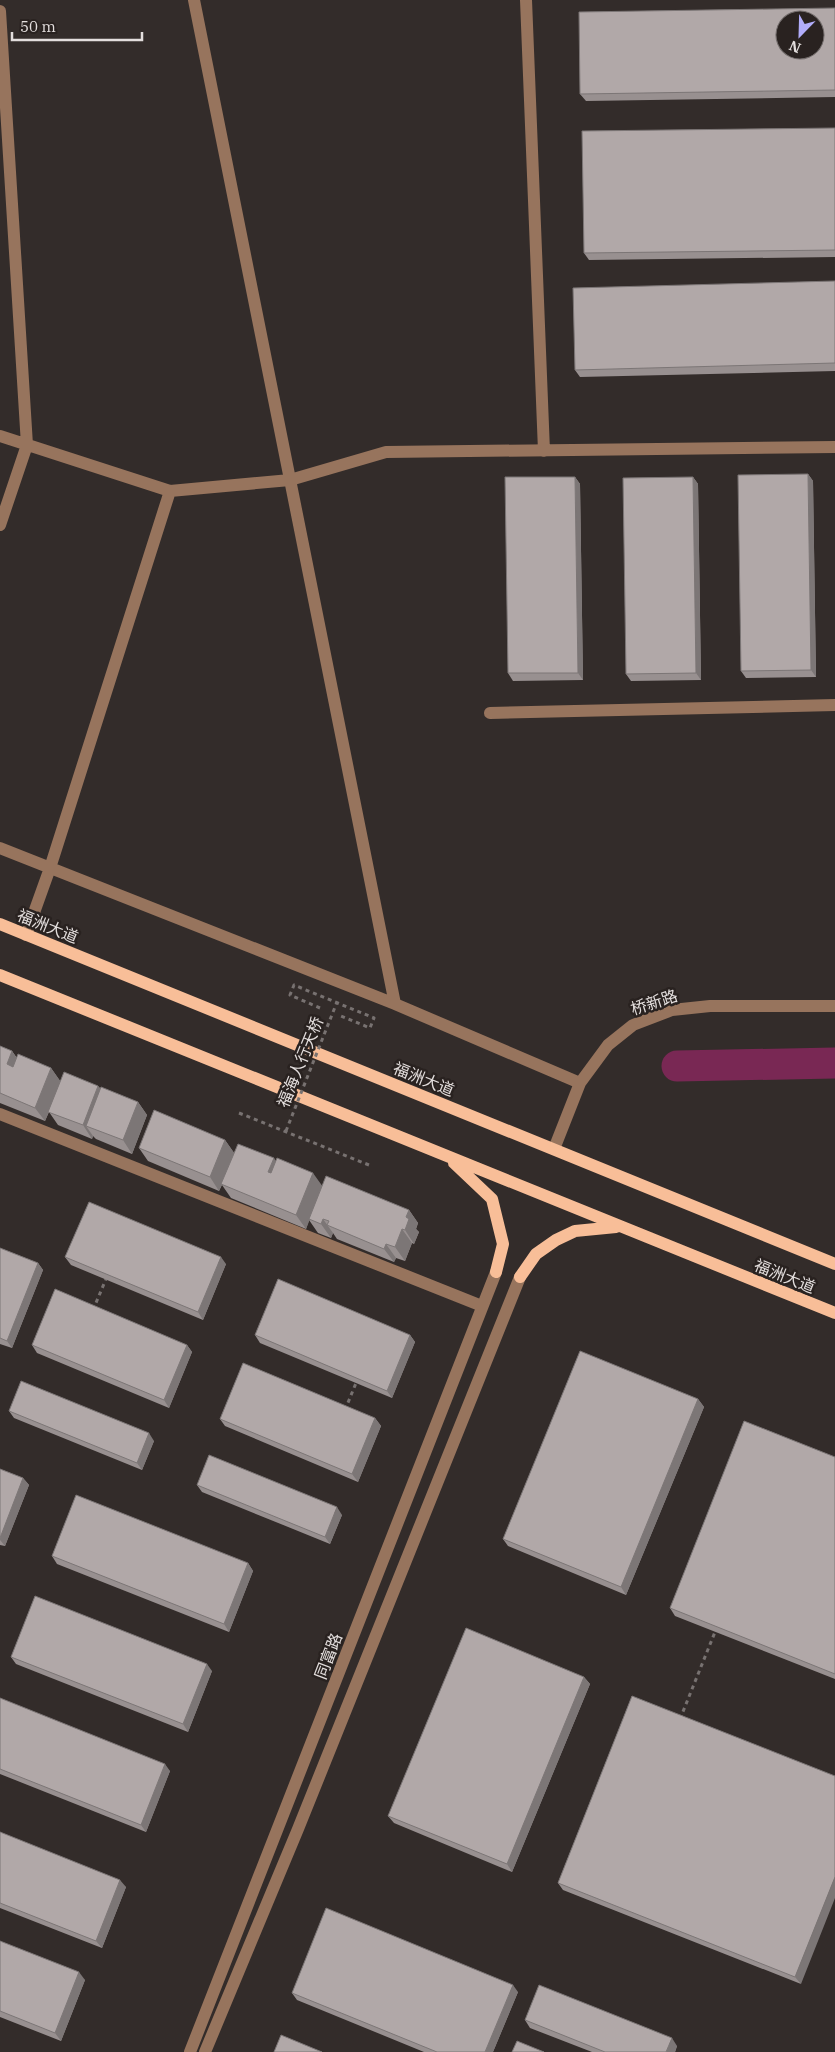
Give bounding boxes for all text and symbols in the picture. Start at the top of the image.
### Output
scale bar [12,10,142,42]
north arrow [775,10,825,60]
text: 50 m [20,17,56,36]
text: N [786,37,804,57]
street label: 福洲大道 [15,905,81,947]
street label: 桥新路 [628,985,680,1019]
street label: 福海人行天桥 [273,1014,327,1110]
street label: 福洲大道 [391,1058,457,1100]
street label: 福洲大道 [752,1255,818,1297]
street label: 同富路 [310,1630,346,1682]

